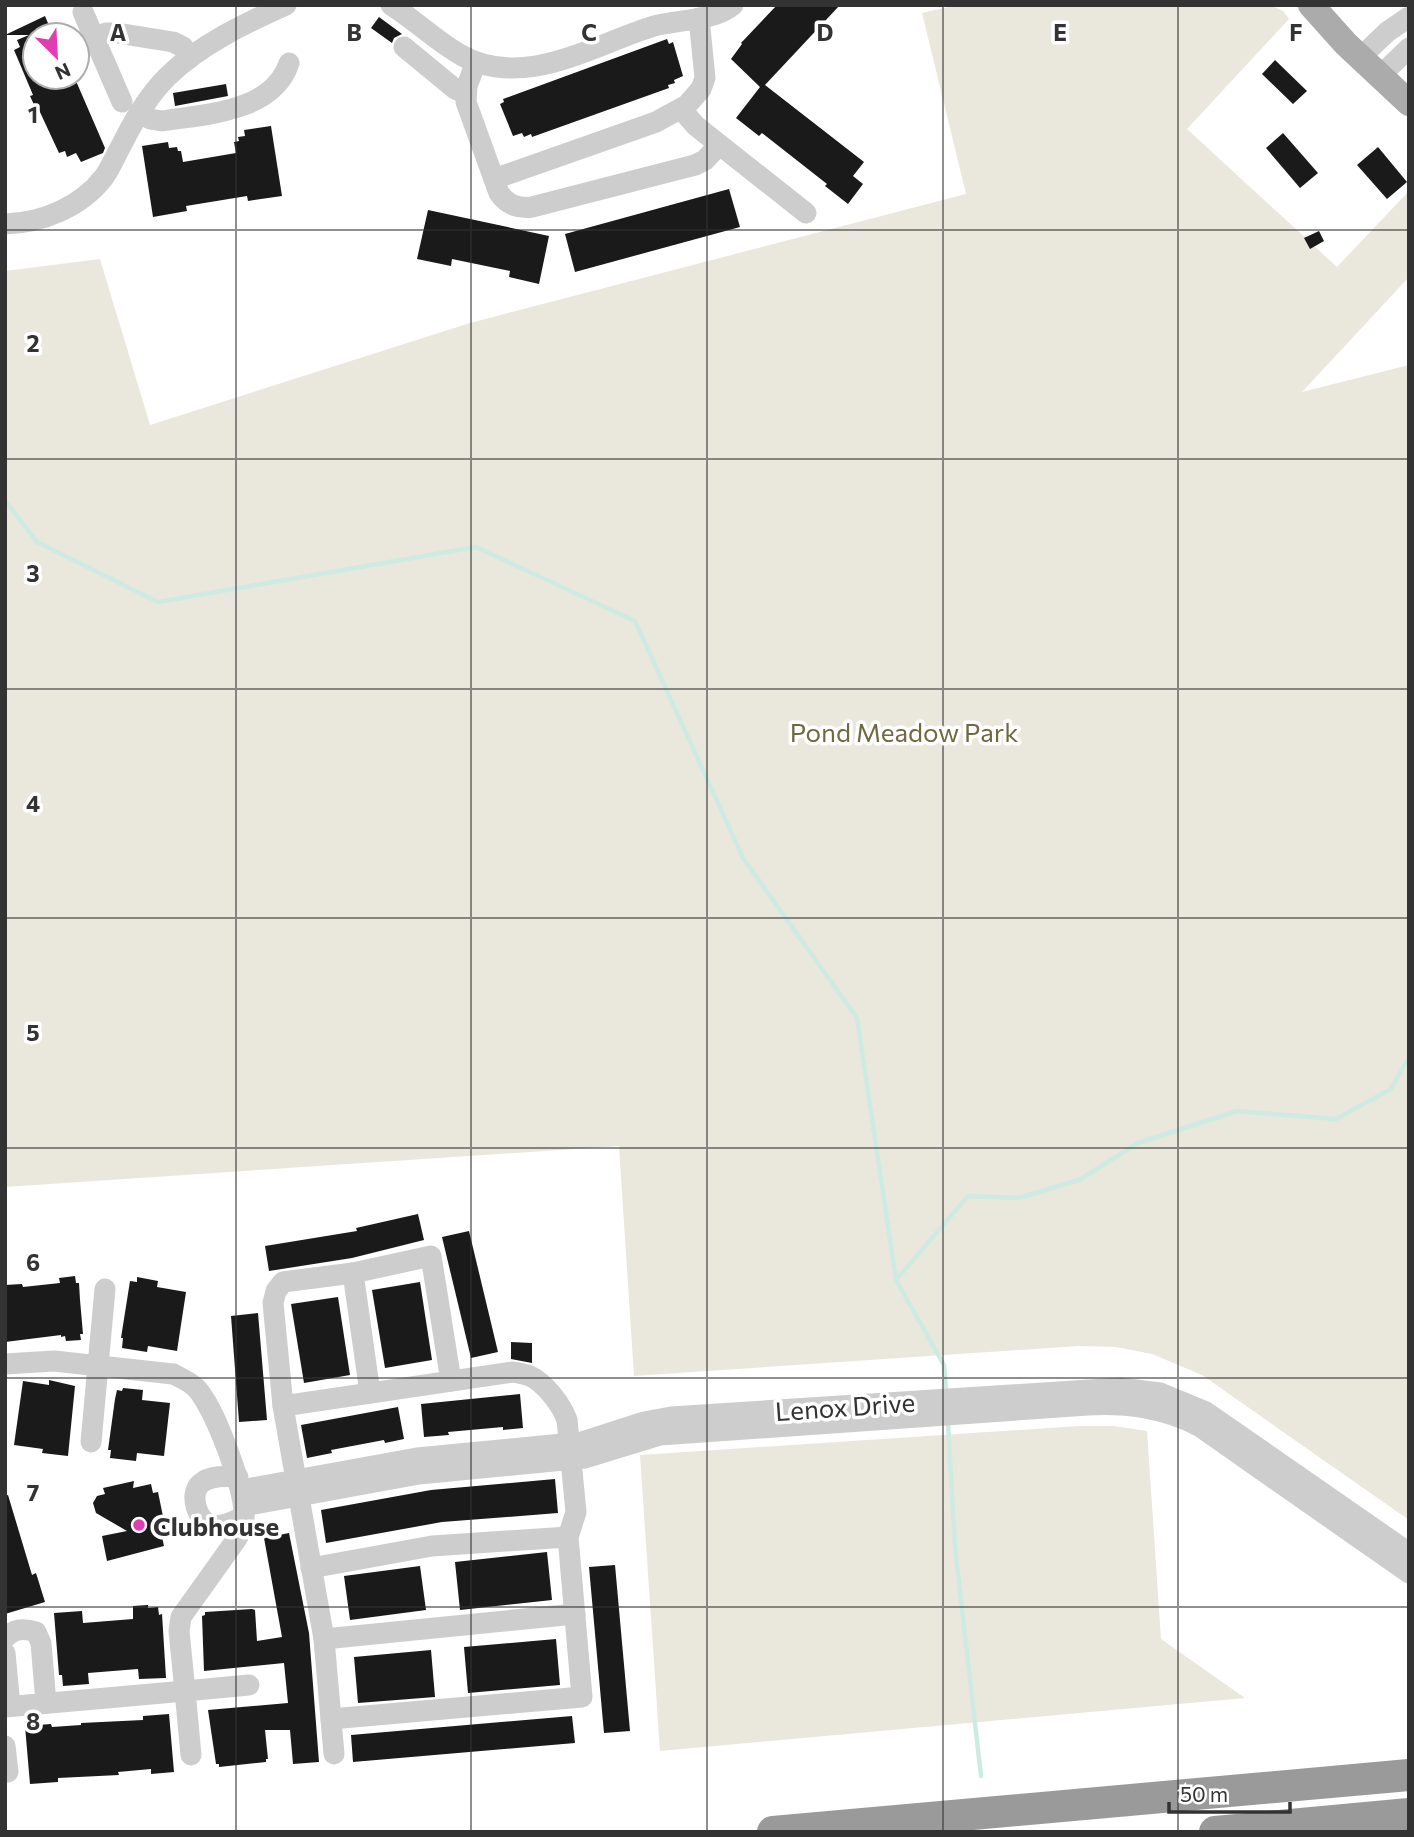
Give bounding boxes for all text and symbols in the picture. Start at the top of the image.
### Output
text: A [110,18,127,46]
text: B [346,18,362,46]
text: C [581,18,597,46]
text: D [817,18,834,46]
text: E [1053,18,1067,46]
text: F [1289,18,1303,46]
north arrow [21,21,91,91]
text: N [52,59,74,85]
text: 1 [28,100,38,128]
text: 2 [26,329,40,357]
text: 3 [26,559,40,587]
park label: Pond Meadow Park [790,716,1018,747]
text: 4 [26,789,40,817]
text: 5 [26,1018,40,1046]
text: 6 [26,1248,40,1276]
street label: Lenox Drive [774,1386,916,1426]
text: 7 [27,1478,39,1506]
place label: Clubhouse [153,1510,279,1541]
marker: Clubhouse [131,1517,147,1533]
text: 8 [26,1707,40,1735]
scale bar [1169,1770,1290,1814]
text: 50 m [1180,1781,1228,1806]

